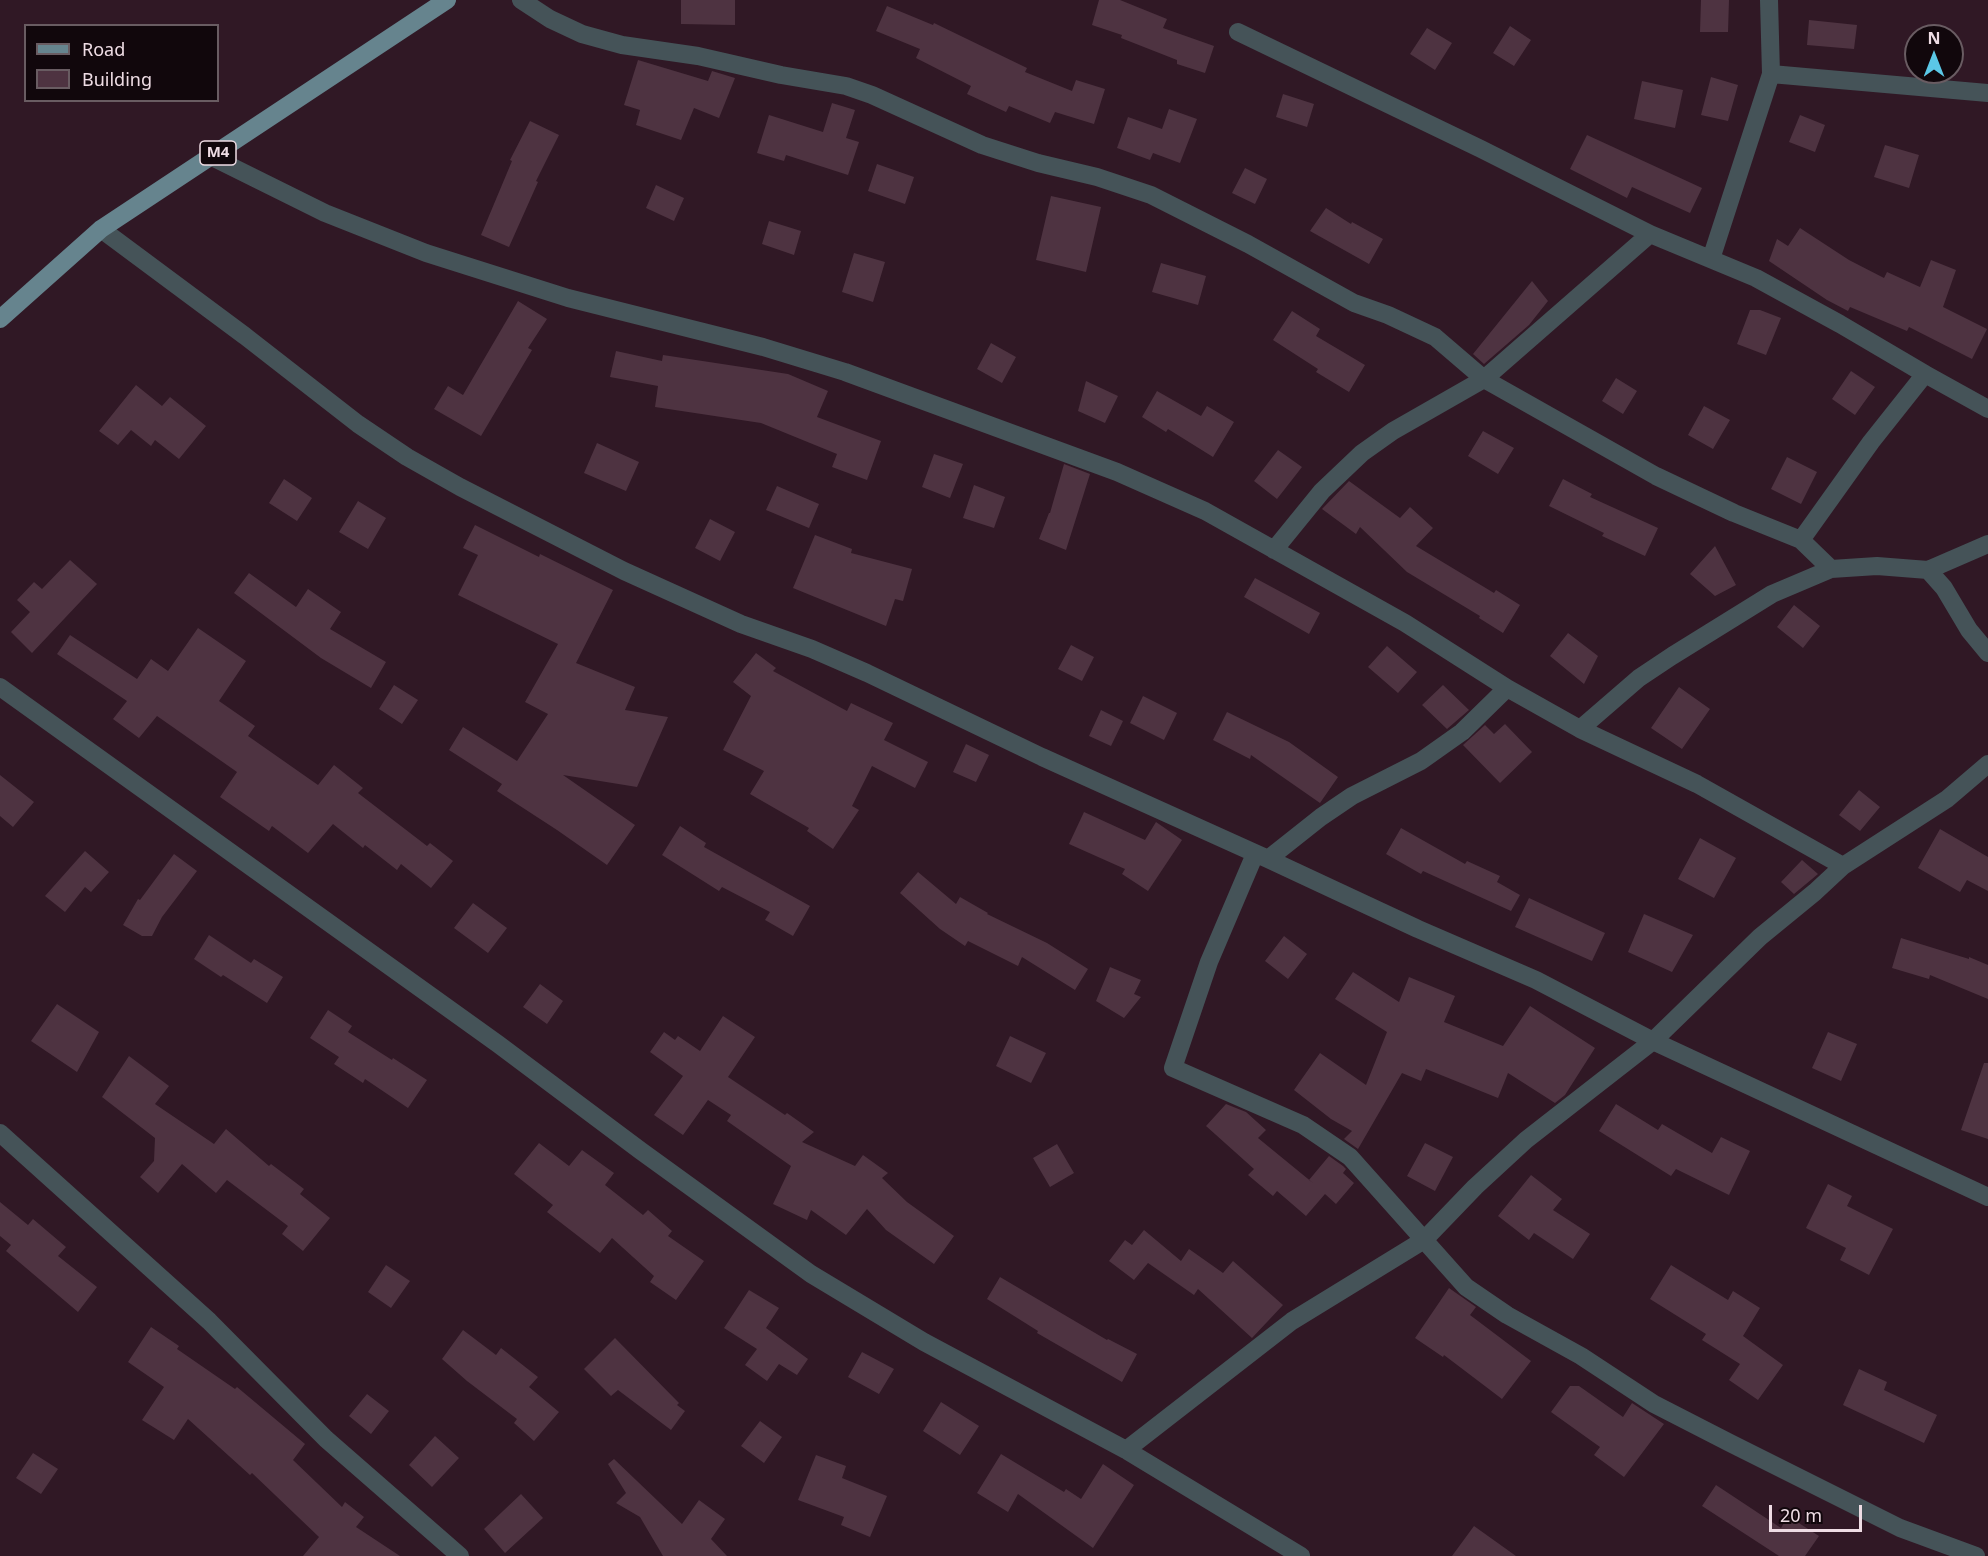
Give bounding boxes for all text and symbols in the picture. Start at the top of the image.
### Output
legend [24,24,219,102]
north arrow [1904,24,1964,84]
text: N [1927,27,1941,49]
text: Road [82,37,125,61]
text: Building [82,67,152,91]
road number: M4 [200,141,236,165]
scale bar [1772,1493,1865,1531]
text: 20 m [1780,1503,1822,1527]

